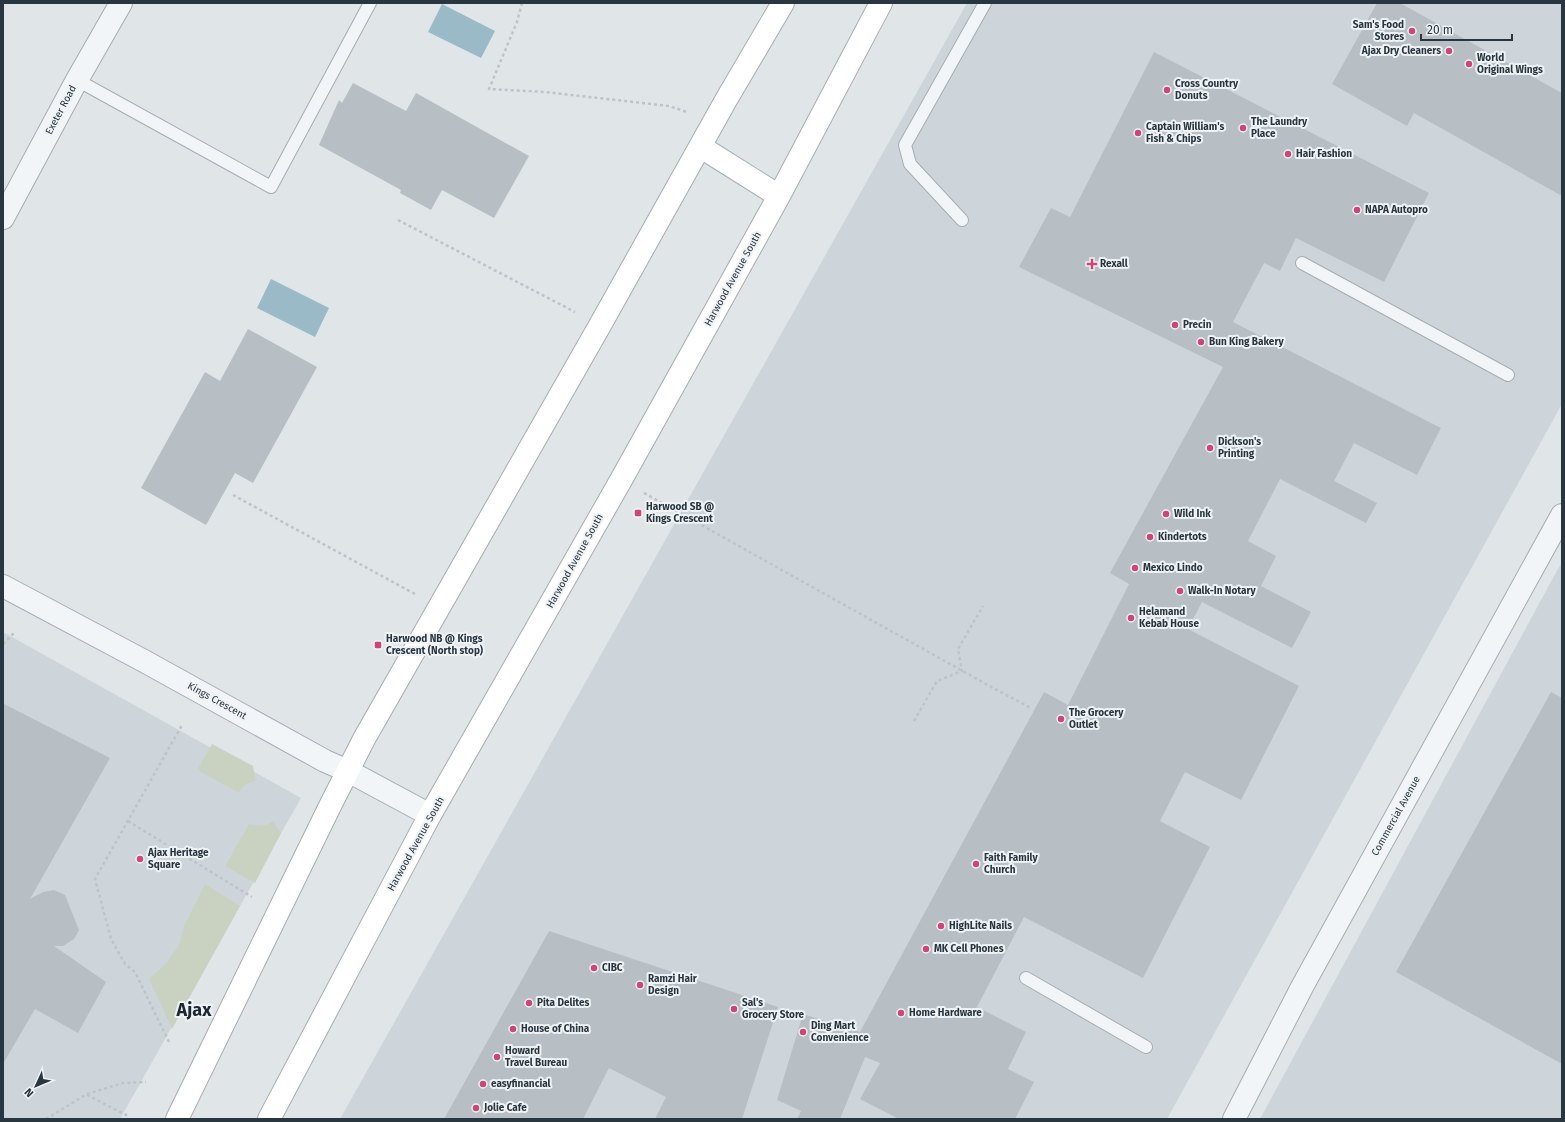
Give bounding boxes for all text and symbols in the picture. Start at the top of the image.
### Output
scale bar [1421,16,1512,42]
place label: Sam's Food Stores [1353,19,1404,43]
text: 20 m [1427,23,1453,37]
marker: Sam's Food Stores [1407,26,1417,36]
place label: Ajax Dry Cleaners [1361,45,1441,57]
marker: Ajax Dry Cleaners [1444,46,1454,56]
place label: World Original Wings [1477,52,1543,76]
marker: World Original Wings [1464,59,1474,69]
place label: Cross Country Donuts [1175,78,1239,102]
street label: Exeter Road [43,83,79,137]
marker: Cross Country Donuts [1162,85,1172,95]
place label: The Laundry Place [1251,116,1308,140]
place label: Captain William's Fish & Chips [1146,121,1224,145]
marker: The Laundry Place [1238,123,1248,133]
marker: Captain William's Fish & Chips [1133,128,1143,138]
place label: Hair Fashion [1296,148,1352,160]
marker: Hair Fashion [1283,149,1293,159]
place label: NAPA Autopro [1365,204,1428,216]
marker: NAPA Autopro [1352,205,1362,215]
street label: Harwood Avenue South [702,230,764,328]
place label: Rexall [1100,258,1128,270]
marker: Rexall [1087,259,1097,269]
place label: Precin [1183,319,1212,331]
marker: Precin [1170,320,1180,330]
place label: Bun King Bakery [1209,336,1284,348]
marker: Bun King Bakery [1196,337,1206,347]
place label: Dickson's Printing [1218,436,1261,460]
marker: Dickson's Printing [1205,443,1215,453]
place label: Harwood SB @ Kings Crescent [646,501,714,525]
marker: Harwood SB @ Kings Crescent [633,508,643,518]
place label: Wild Ink [1174,508,1211,520]
marker: Wild Ink [1161,509,1171,519]
street label: Harwood Avenue South [544,512,606,610]
place label: Kindertots [1158,531,1207,543]
marker: Kindertots [1145,532,1155,542]
place label: Mexico Lindo [1143,562,1203,574]
marker: Mexico Lindo [1130,563,1140,573]
place label: Walk-In Notary [1188,585,1257,597]
marker: Walk-In Notary [1175,586,1185,596]
place label: Helamand Kebab House [1139,606,1199,630]
marker: Helamand Kebab House [1126,613,1136,623]
place label: Harwood NB @ Kings Crescent (North stop) [386,633,484,657]
marker: Harwood NB @ Kings Crescent (North stop) [373,640,383,650]
street label: Kings Crescent [185,680,249,722]
place label: The Grocery Outlet [1069,707,1124,731]
marker: The Grocery Outlet [1056,714,1066,724]
street label: Commercial Avenue [1369,774,1423,858]
street label: Harwood Avenue South [385,795,447,893]
place label: Ajax Heritage Square [147,847,209,871]
place label: Faith Family Church [984,852,1038,876]
marker: Ajax Heritage Square [135,854,145,864]
marker: Faith Family Church [971,859,981,869]
place label: HighLite Nails [949,920,1012,932]
marker: HighLite Nails [936,921,946,931]
place label: MK Cell Phones [934,943,1004,955]
marker: MK Cell Phones [921,944,931,954]
place label: CIBC [602,962,623,974]
marker: CIBC [589,963,599,973]
place label: Ramzi Hair Design [648,973,698,997]
marker: Ramzi Hair Design [635,980,645,990]
place label: Pita Delites [537,997,589,1009]
place label: Sal's Grocery Store [742,997,805,1021]
marker: Pita Delites [524,998,534,1008]
district label: Ajax [176,999,212,1021]
marker: Sal's Grocery Store [729,1004,739,1014]
place label: Home Hardware [909,1007,982,1019]
marker: Home Hardware [896,1008,906,1018]
place label: Ding Mart Convenience [811,1020,869,1044]
place label: House of China [521,1023,590,1035]
marker: House of China [508,1024,518,1034]
marker: Ding Mart Convenience [798,1027,808,1037]
place label: Howard Travel Bureau [505,1045,567,1069]
marker: Howard Travel Bureau [492,1052,502,1062]
north arrow [16,1066,56,1106]
place label: easyfinancial [491,1078,551,1090]
marker: easyfinancial [478,1079,488,1089]
text: N [22,1085,36,1100]
place label: Jolie Cafe [483,1102,527,1114]
marker: Jolie Cafe [471,1103,481,1113]

